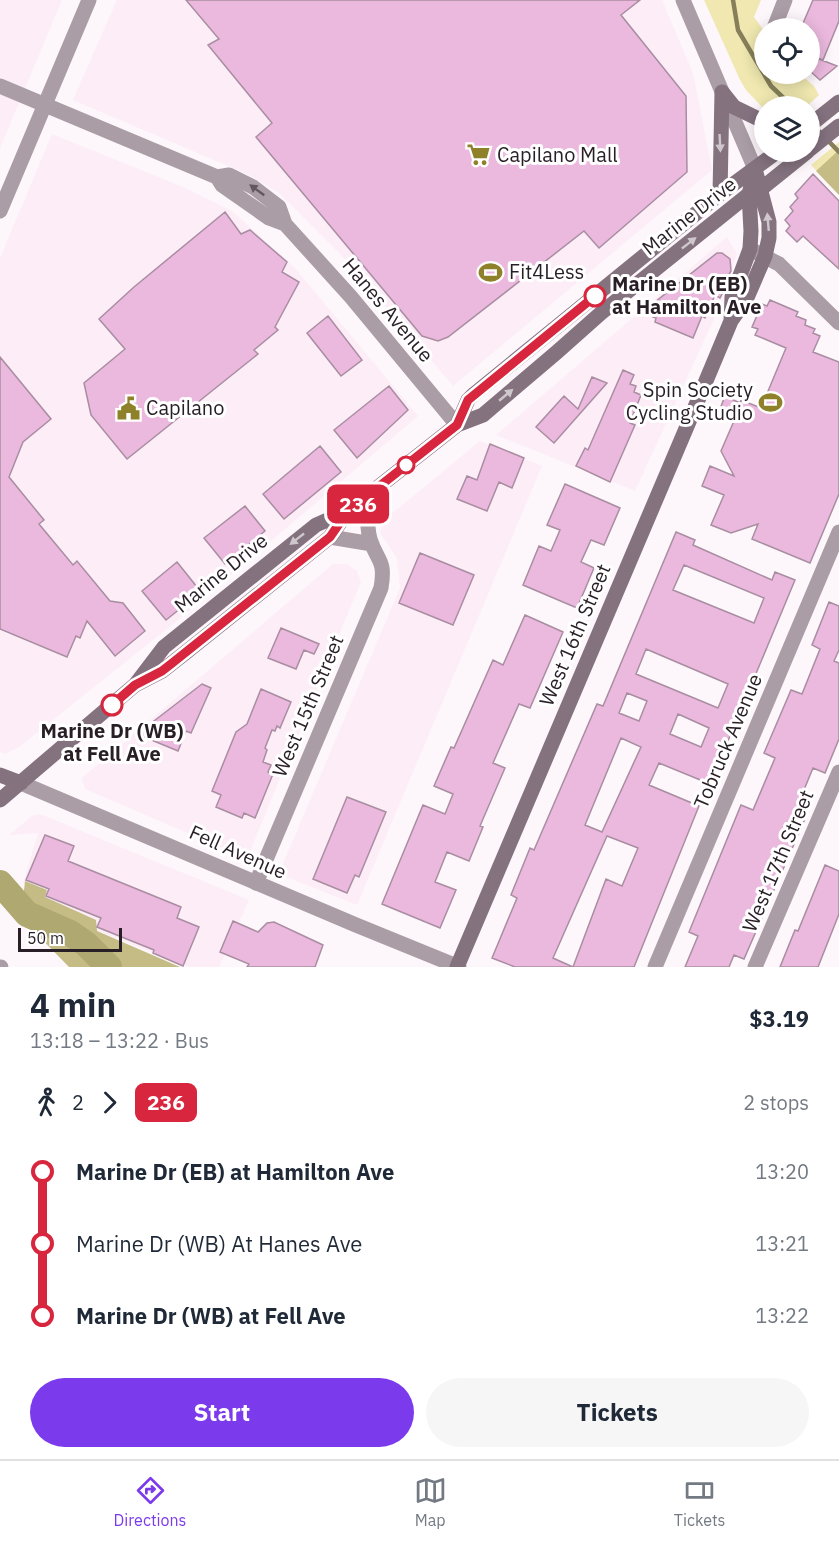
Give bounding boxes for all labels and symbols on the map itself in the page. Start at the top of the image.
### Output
one-way arrow [716,134,725,153]
place label: Capilano Mall [497,141,618,168]
supermarket icon: Capilano Mall [466,142,492,168]
street label: Marine Drive [636,170,741,261]
one-way arrow [250,185,265,197]
one-way arrow [763,213,773,232]
one-way arrow [681,237,697,250]
street label: Hanes Avenue [337,252,440,368]
place label: Fit4Less [509,258,584,285]
sports icon: Fit4Less [478,259,504,285]
place label: Marine Dr (EB) at Hamilton Ave [612,270,762,320]
marker: Marine Dr (EB) at Hamilton Ave [584,285,606,307]
place label: Spin Society Cycling Studio [626,376,753,426]
one-way arrow [498,389,514,402]
sports icon: Spin Society Cycling Studio [758,389,784,415]
place label: Capilano [146,394,224,421]
public building icon: Capilano [115,395,141,421]
unlabelled marker [397,456,415,474]
line badge: 236 [324,484,392,524]
street label: Marine Drive [168,527,273,619]
one-way arrow [290,533,305,545]
street label: West 16th Street [532,560,617,710]
street label: West 15th Street [265,631,350,781]
street label: Tobruck Avenue [687,669,768,812]
marker: Marine Dr (WB) at Fell Ave [101,694,123,716]
place label: Marine Dr (WB) at Fell Ave [41,717,184,767]
street label: West 17th Street [735,786,820,936]
street label: Fell Avenue [185,818,291,885]
scale bar [18,925,122,953]

